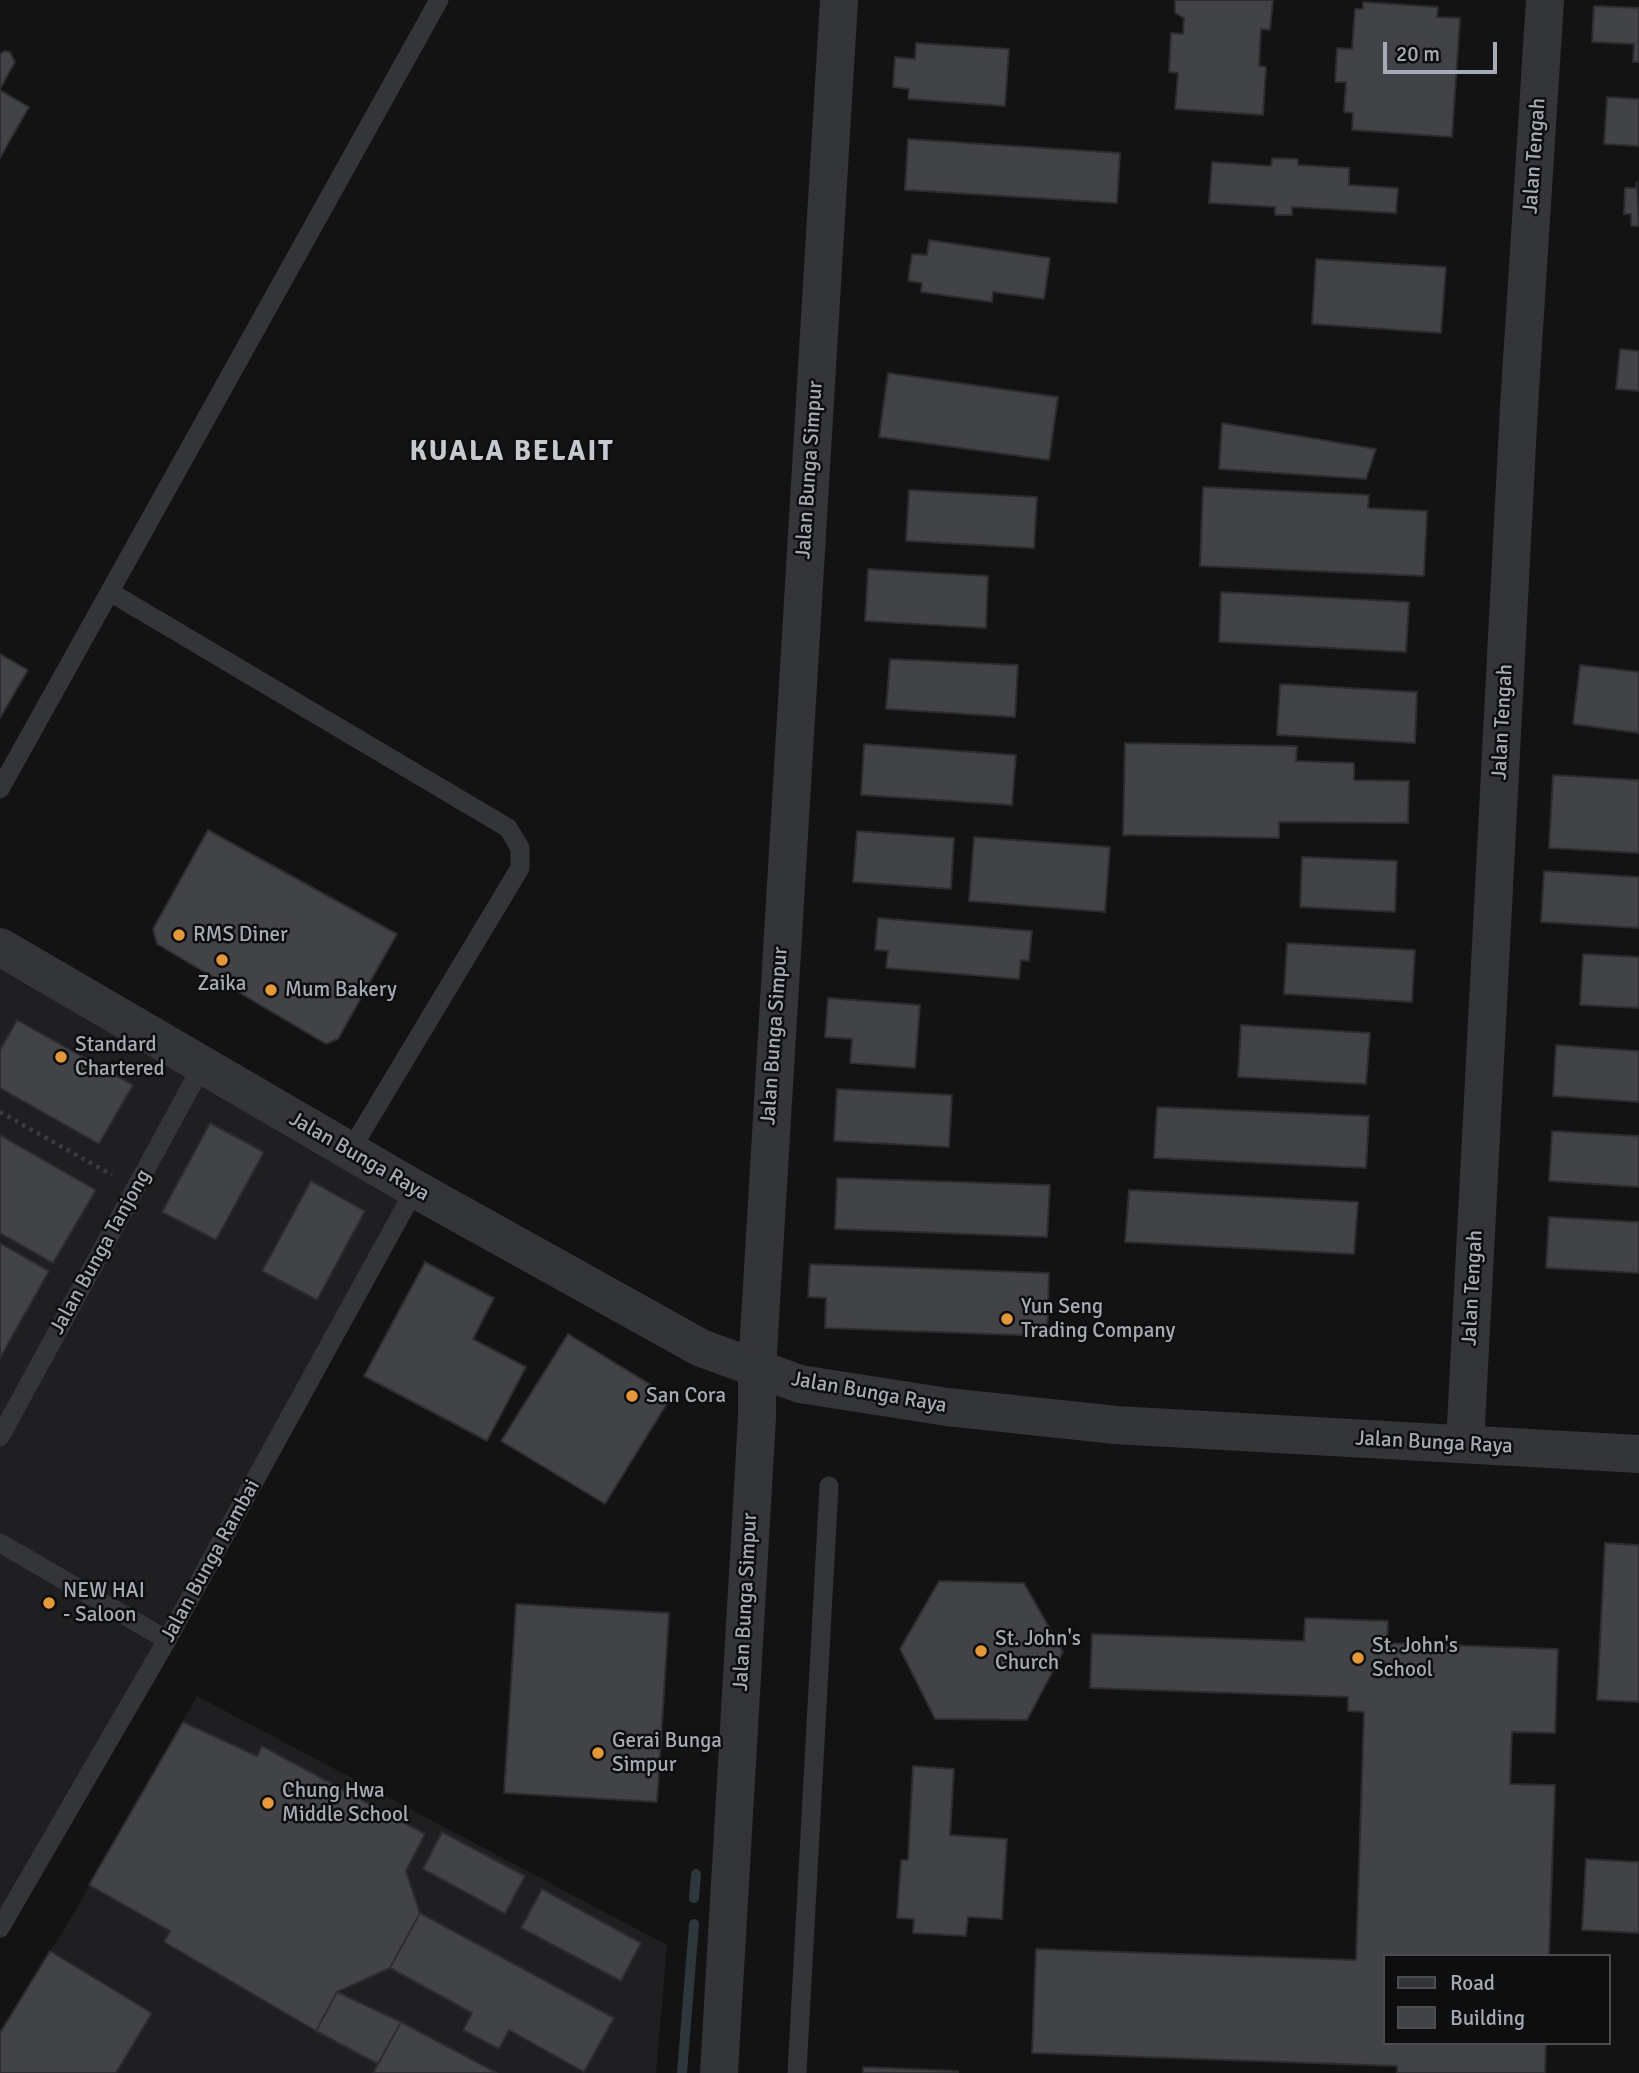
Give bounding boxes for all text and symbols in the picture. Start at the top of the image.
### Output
scale bar [1387,28,1501,72]
text: 20 m [1396,41,1440,67]
street label: Jalan Tengah [1518,97,1552,215]
street label: Jalan Bunga Simpur [791,380,829,560]
district label: KUALA BELAIT [411,436,613,470]
street label: Jalan Tengah [1487,663,1519,781]
place label: RMS Diner [193,922,288,948]
marker: RMS Diner [171,927,187,943]
street label: Jalan Bunga Simpur [756,946,794,1126]
marker: Zaika [214,952,230,968]
place label: Zaika [197,971,247,997]
place label: Mum Bakery [285,977,397,1003]
marker: Mum Bakery [263,982,279,998]
place label: Standard Chartered [75,1032,165,1082]
marker: Standard Chartered [53,1049,69,1065]
street label: Jalan Bunga Raya [285,1107,433,1207]
street label: Jalan Bunga Tanjong [45,1165,157,1339]
street label: Jalan Tengah [1457,1229,1489,1347]
place label: Yun Seng Trading Company [1021,1294,1175,1344]
marker: Yun Seng Trading Company [999,1311,1015,1327]
street label: Jalan Bunga Raya [789,1367,949,1419]
place label: San Cora [646,1383,726,1409]
marker: San Cora [624,1388,640,1404]
street label: Jalan Bunga Raya [1355,1426,1513,1460]
street label: Jalan Bunga Rambai [156,1475,266,1647]
street label: Jalan Bunga Simpur [729,1512,763,1692]
place label: NEW HAI - Saloon [63,1578,145,1628]
marker: NEW HAI - Saloon [41,1595,57,1611]
place label: St. John's Church [995,1626,1081,1676]
place label: St. John's School [1372,1633,1458,1683]
marker: St. John's Church [973,1643,989,1659]
marker: St. John's School [1350,1650,1366,1666]
place label: Gerai Bunga Simpur [612,1728,722,1778]
marker: Gerai Bunga Simpur [590,1745,606,1761]
place label: Chung Hwa Middle School [282,1778,409,1828]
marker: Chung Hwa Middle School [260,1795,276,1811]
legend [1384,1954,1611,2045]
text: Road [1450,1970,1495,1996]
text: Building [1450,2005,1525,2031]

